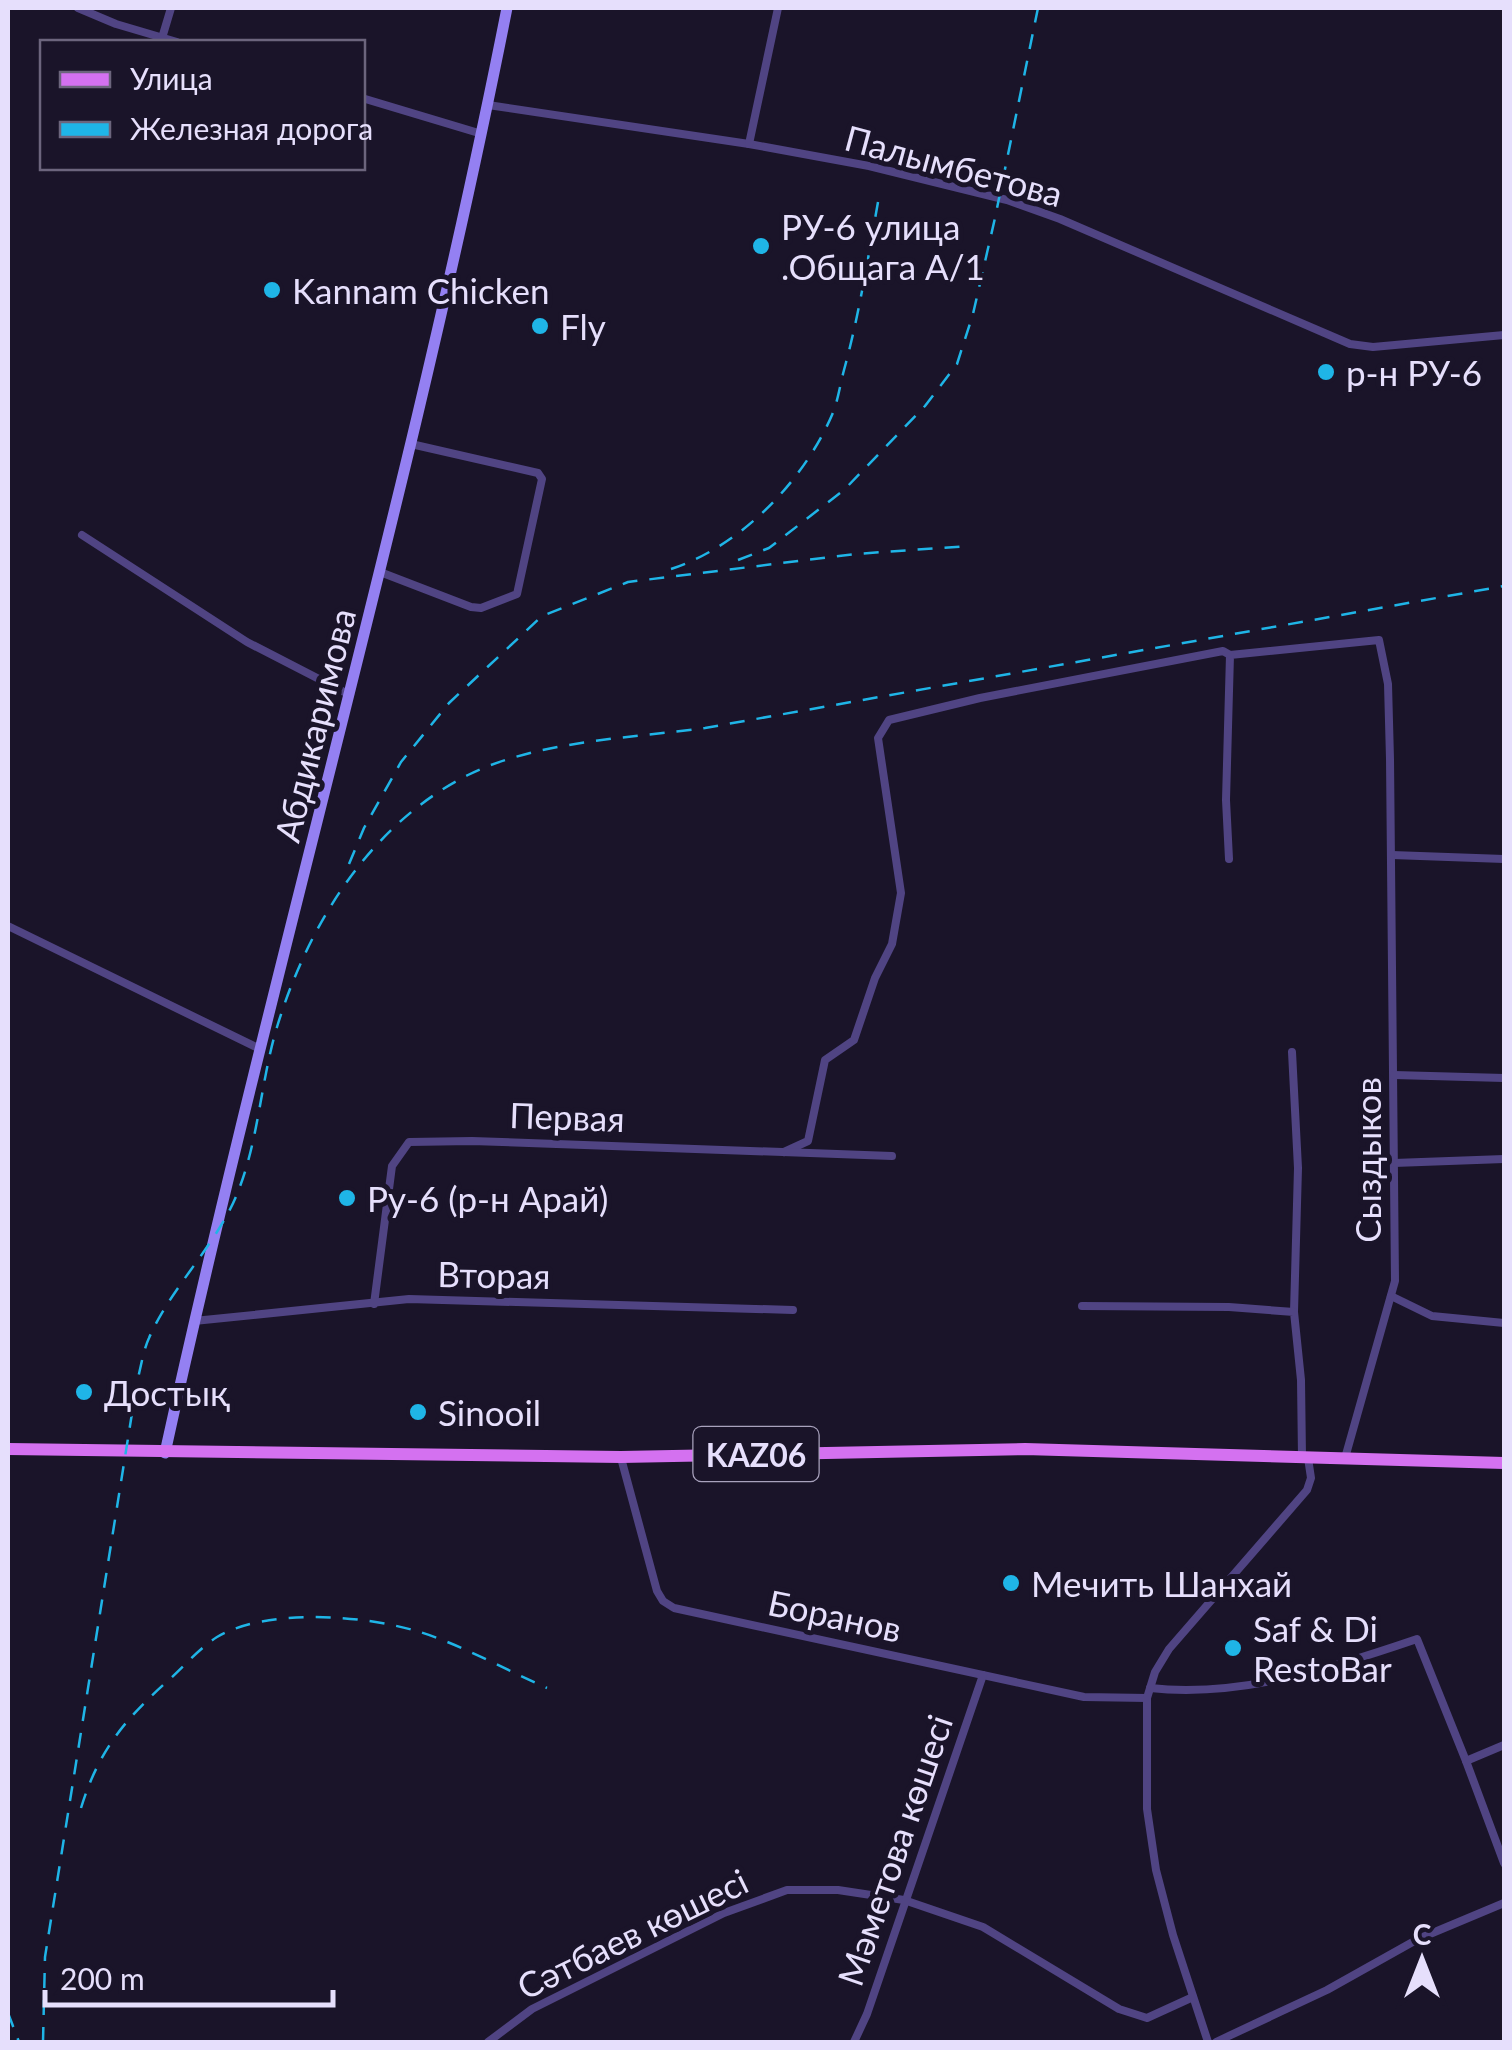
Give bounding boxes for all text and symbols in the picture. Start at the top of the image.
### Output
legend [40,40,365,170]
text: Улица [130,60,213,96]
text: Железная дорога [130,110,373,146]
street label: Палымбетова [841,116,1067,214]
place label: РУ-6 улица .Общага А/1 [781,205,985,287]
marker: РУ-6 улица .Общага А/1 [750,235,772,257]
place label: Kannam Chicken [292,269,550,311]
marker: Kannam Chicken [261,279,283,301]
place label: Fly [560,305,606,347]
marker: Fly [529,315,551,337]
place label: р-н РУ-6 [1346,351,1482,393]
marker: р-н РУ-6 [1315,361,1337,383]
street label: Абдикаримова [265,604,363,846]
street label: Сыздыков [1346,1077,1388,1243]
street label: Первая [509,1093,625,1139]
place label: Ру-6 (р-н Арай) [367,1177,608,1219]
marker: Ру-6 (р-н Арай) [336,1187,358,1209]
street label: Вторая [437,1252,551,1296]
place label: Достық [104,1371,230,1413]
marker: Достық [73,1381,95,1403]
place label: Sinooil [438,1391,541,1433]
marker: Sinooil [407,1401,429,1423]
road number: KАZ06 [694,1427,818,1481]
place label: Мечить Шанхай [1031,1562,1292,1604]
marker: Мечить Шанхай [1000,1572,1022,1594]
street label: Боранов [764,1580,906,1650]
place label: Saf & Di RestoBar [1253,1607,1392,1689]
marker: Saf & Di RestoBar [1222,1637,1244,1659]
street label: Мәметова көшесі [828,1709,960,1991]
street label: Сәтбаев көшесі [510,1859,754,2007]
north arrow [1372,1910,1472,2010]
text: С [1413,1917,1432,1951]
scale bar [45,1945,332,2007]
text: 200 m [60,1960,145,1996]

